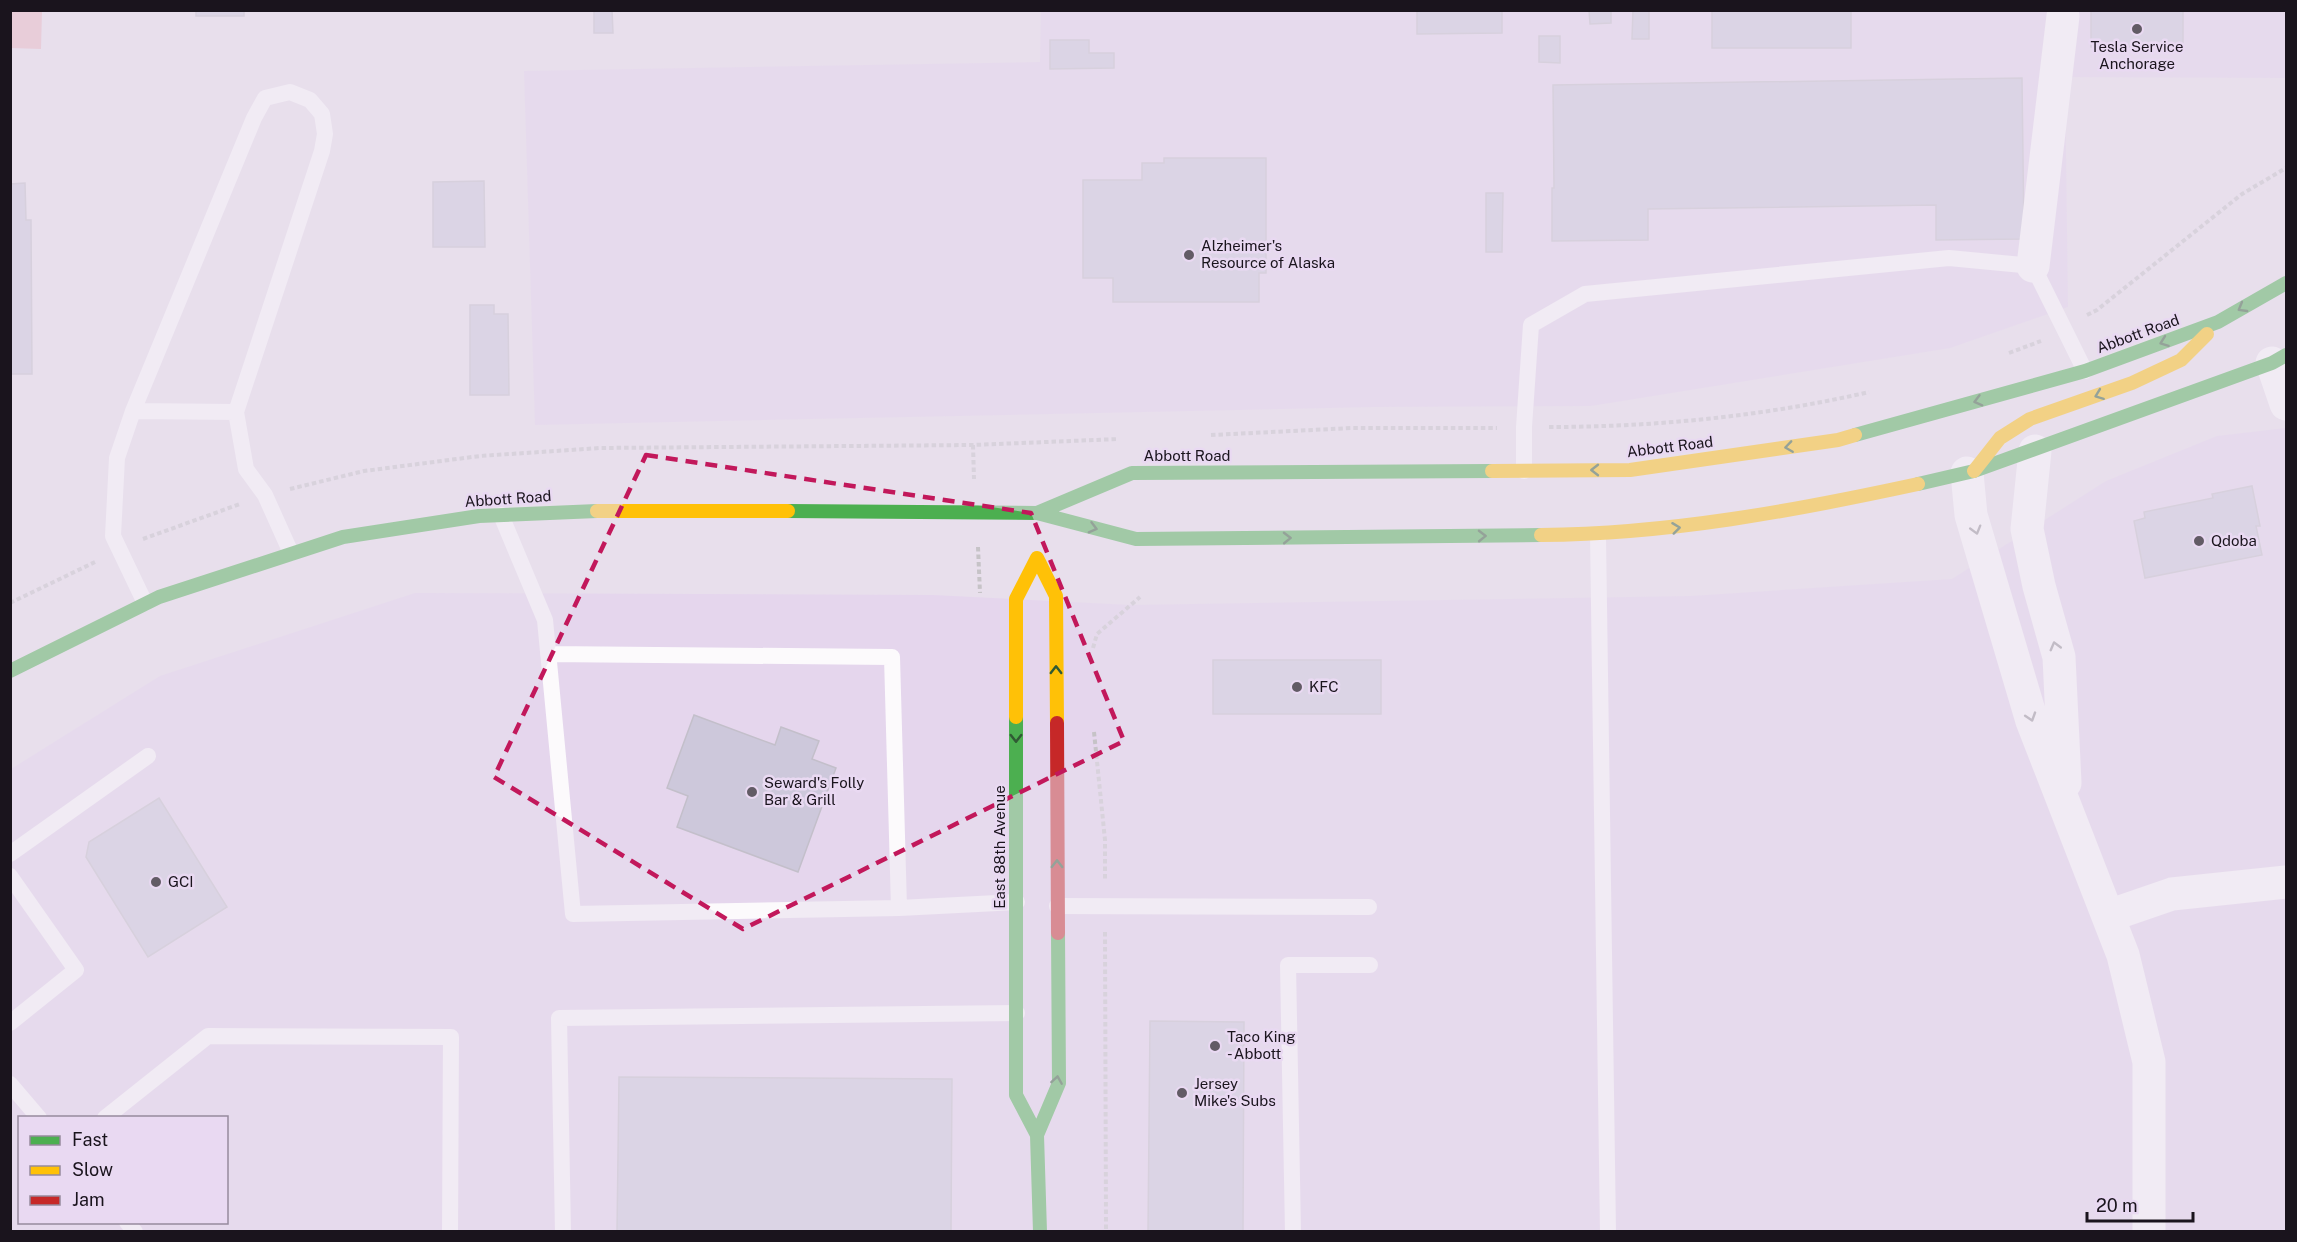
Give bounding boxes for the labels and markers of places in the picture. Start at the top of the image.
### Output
marker: Tesla Service Anchorage [2130,22,2144,36]
place label: Tesla Service Anchorage [2091,38,2183,72]
place label: Alzheimer's Resource of Alaska [1201,237,1335,271]
marker: Alzheimer's Resource of Alaska [1182,248,1196,262]
place label: Qdoba [2211,532,2257,549]
marker: Qdoba [2192,534,2206,548]
place label: KFC [1309,678,1338,695]
marker: KFC [1290,680,1304,694]
place label: Seward's Folly Bar & Grill [764,774,864,808]
marker: Seward's Folly Bar & Grill [745,785,759,799]
place label: GCI [168,873,194,890]
marker: GCI [149,875,163,889]
place label: Taco King - Abbott [1227,1028,1295,1062]
marker: Taco King - Abbott [1208,1039,1222,1053]
place label: Jersey Mike's Subs [1194,1075,1276,1109]
marker: Jersey Mike's Subs [1175,1086,1189,1100]

